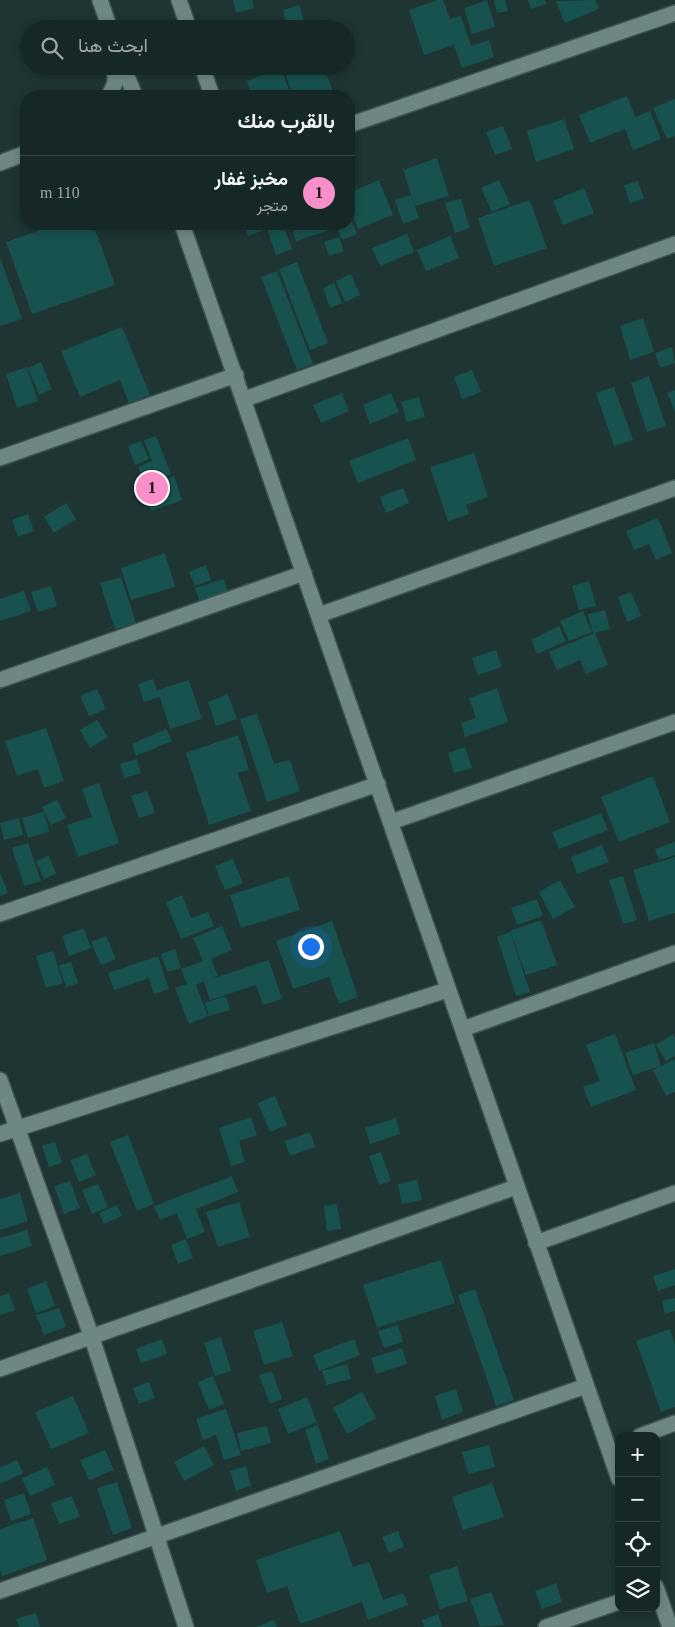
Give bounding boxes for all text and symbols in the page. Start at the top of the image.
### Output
search box [20,20,355,75]
icon: search [38,34,66,62]
text: ابحث هنا [78,35,148,56]
text: بالقرب منك [238,109,335,133]
text: مخبز غفار [214,168,288,189]
text: 110 m [40,184,80,201]
text: 1 [315,184,323,201]
text: متجر [257,197,288,214]
pin: 1 [136,469,168,507]
your location [298,934,324,960]
map controls [615,1432,660,1612]
button: + [615,1432,660,1477]
button: − [615,1477,660,1522]
button: locate [615,1522,660,1567]
button: layers [615,1567,660,1612]

